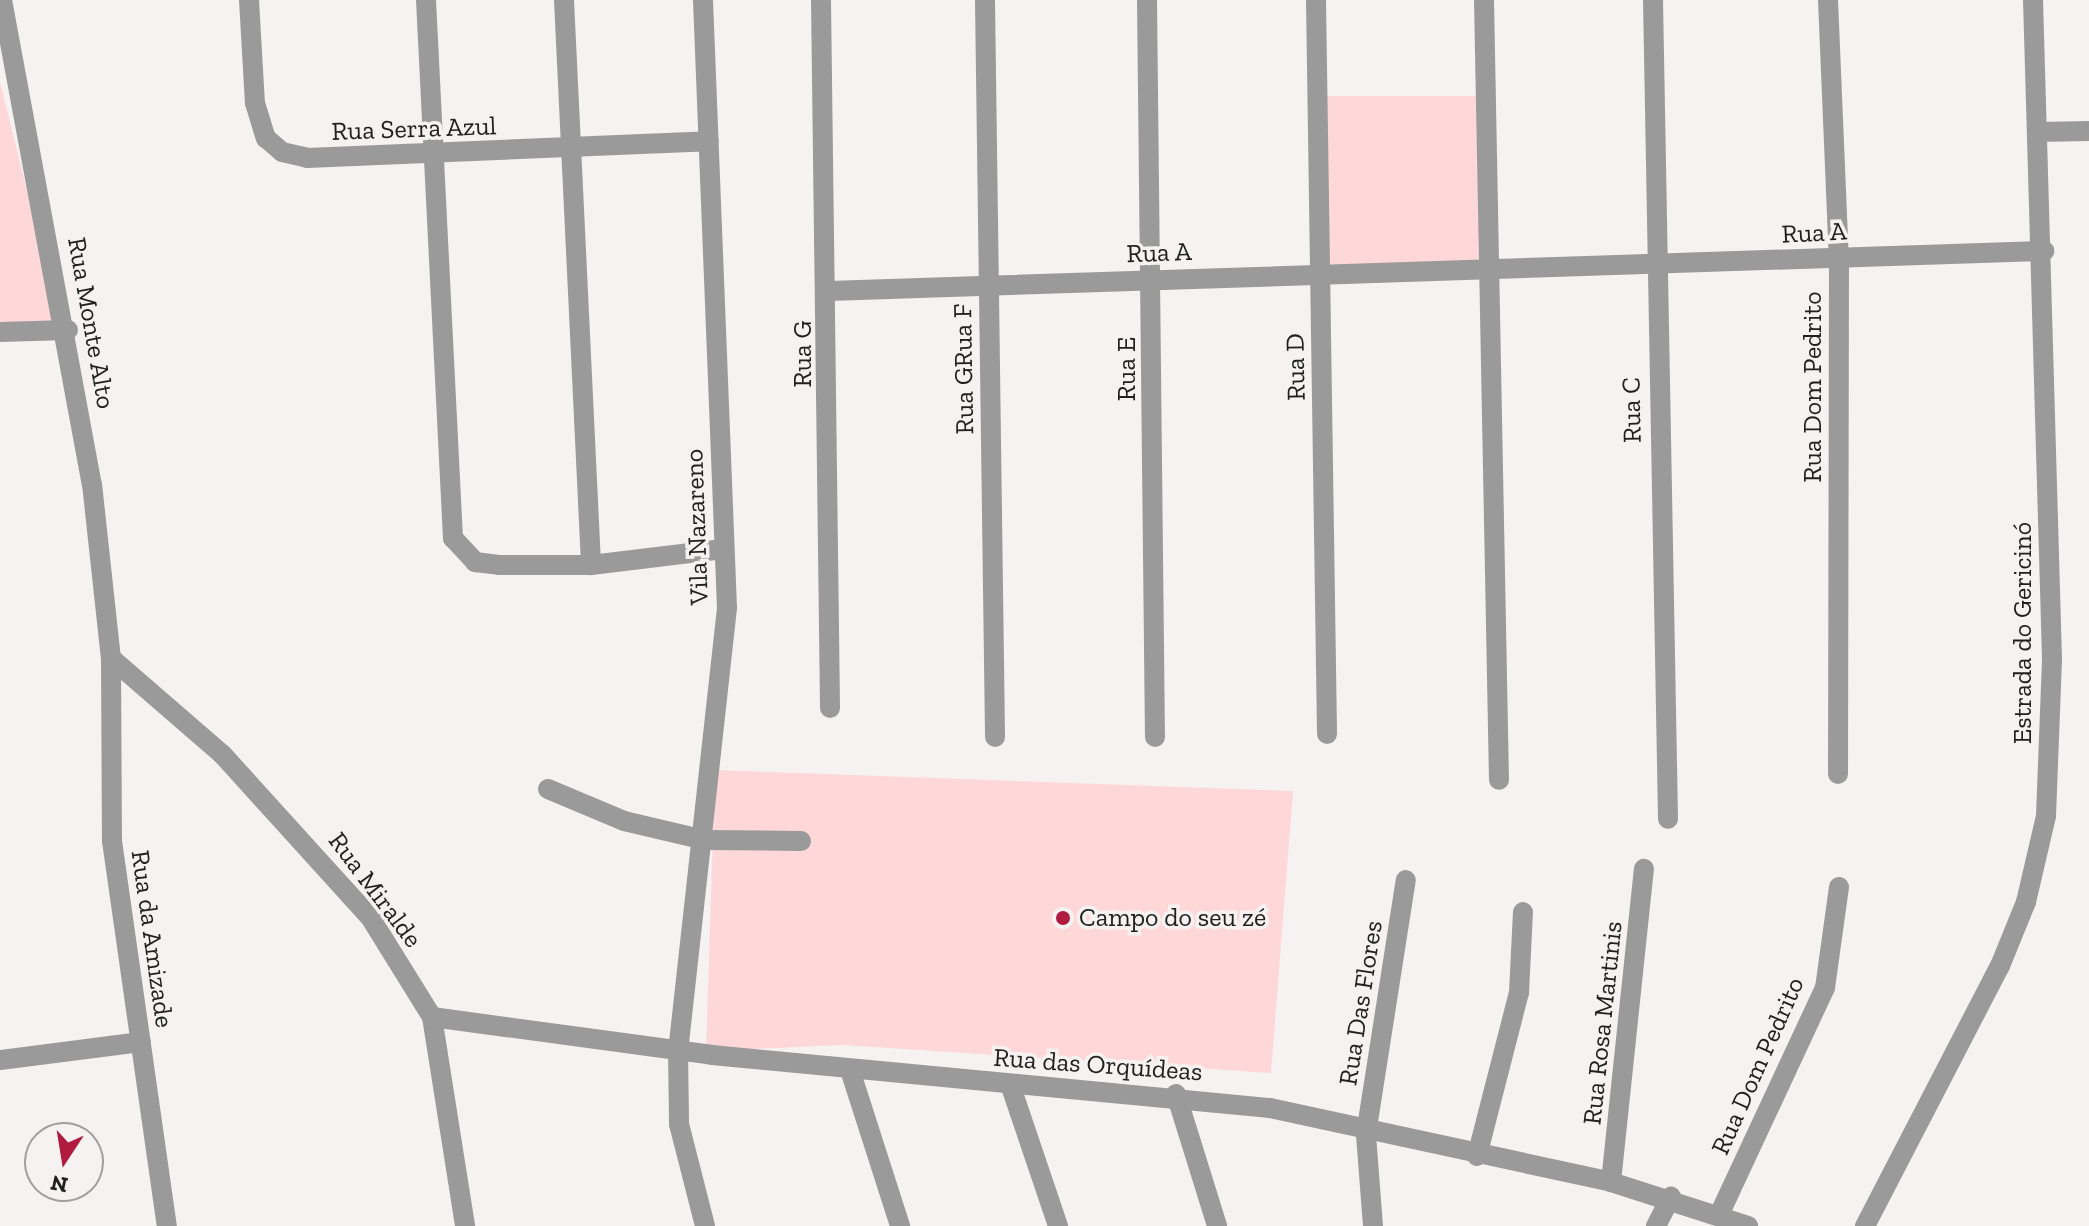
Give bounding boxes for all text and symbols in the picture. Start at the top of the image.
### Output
street label: Rua Serra Azul [331,111,497,147]
street label: Rua A [1780,216,1848,250]
street label: Rua Monte Alto [61,235,121,411]
street label: Rua A [1126,236,1192,270]
street label: Rua Dom Pedrito [1797,291,1829,483]
street label: Rua GRua F [947,303,981,435]
street label: Rua G [787,320,819,388]
street label: Rua D [1280,333,1312,401]
street label: Rua E [1111,337,1143,401]
street label: Rua C [1616,377,1648,443]
street label: Vila Nazareno [679,448,715,606]
street label: Estrada do Gericinó [2007,522,2039,744]
street label: Rua Miralde [322,826,428,954]
street label: Rua da Amizade [124,848,180,1030]
place label: Campo do seu zé [1079,902,1266,934]
marker: Campo do seu zé [1054,909,1072,927]
street label: Rua Das Flores [1333,918,1389,1088]
street label: Rua Rosa Martinis [1577,920,1629,1126]
street label: Rua Dom Pedrito [1705,972,1811,1160]
street label: Rua das Orquídeas [993,1042,1203,1088]
north arrow [24,1122,104,1202]
text: N [48,1169,70,1199]

